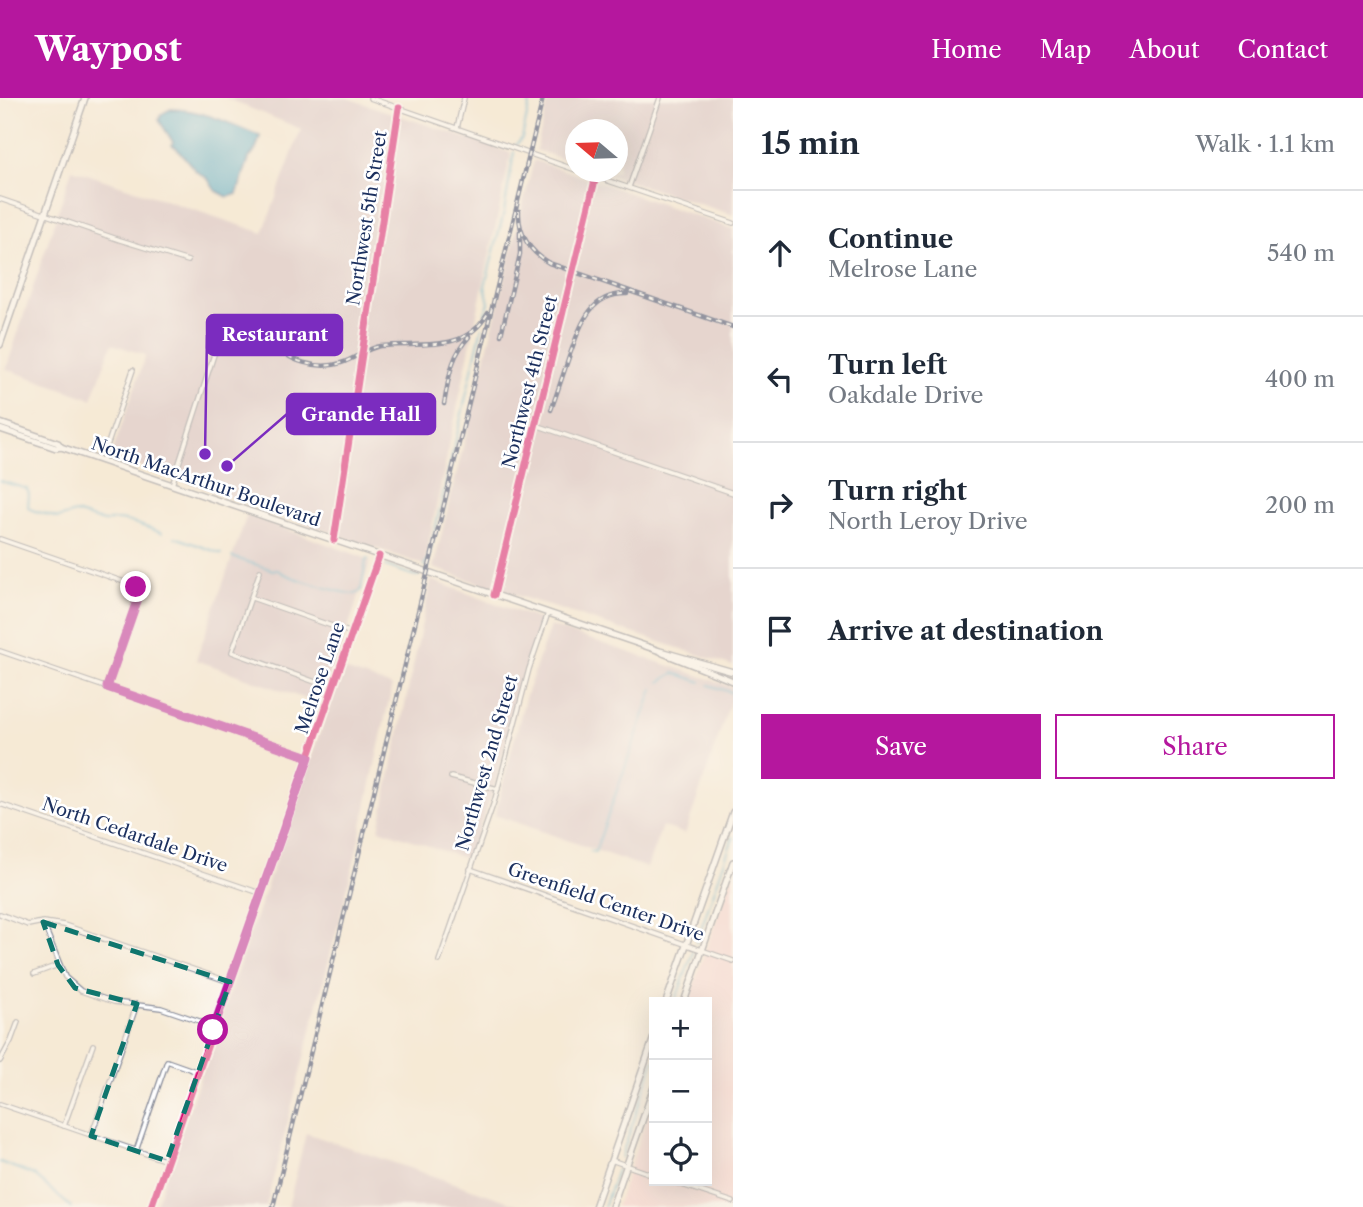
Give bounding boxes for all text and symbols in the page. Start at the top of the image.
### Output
text: Waypost [35,29,182,70]
text: Home [931,35,1002,64]
text: Map [1040,35,1091,64]
text: About [1129,35,1200,64]
text: Contact [1238,35,1328,64]
north arrow [565,119,628,182]
text: 15 min [761,125,860,162]
street label: Northwest 5th Street [342,128,392,307]
text: Walk · 1.1 km [1195,130,1335,158]
text: Continue [828,223,953,255]
icon: ahead [761,234,799,272]
text: 540 m [1267,239,1335,267]
text: Melrose Lane [828,255,977,283]
street label: Northwest 4th Street [498,293,562,471]
callout: Restaurant [207,315,342,355]
text: Restaurant [222,323,329,346]
text: Turn left [828,349,947,381]
icon: left [761,360,799,398]
text: 400 m [1265,365,1335,393]
text: Oakdale Drive [828,381,983,409]
callout: Grande Hall [287,394,435,434]
text: Grande Hall [301,403,421,426]
street label: North MacArthur Boulevard [89,432,324,532]
text: Turn right [828,475,967,507]
icon: right [761,486,799,524]
text: 200 m [1265,491,1335,519]
text: North Leroy Drive [828,507,1028,535]
route end [120,571,151,602]
icon: arrive [761,612,799,650]
text: Arrive at destination [828,615,1103,647]
street label: Melrose Lane [291,619,349,737]
street label: Northwest 2nd Street [451,672,523,853]
button: Save [761,714,1041,779]
button: Share [1055,714,1335,779]
street label: North Cedardale Drive [39,793,231,877]
street label: Greenfield Center Drive [505,858,707,946]
map controls [649,997,712,1186]
button: + [649,997,712,1060]
route start [197,1014,228,1045]
button: − [649,1060,712,1123]
button: locate [649,1123,712,1186]

